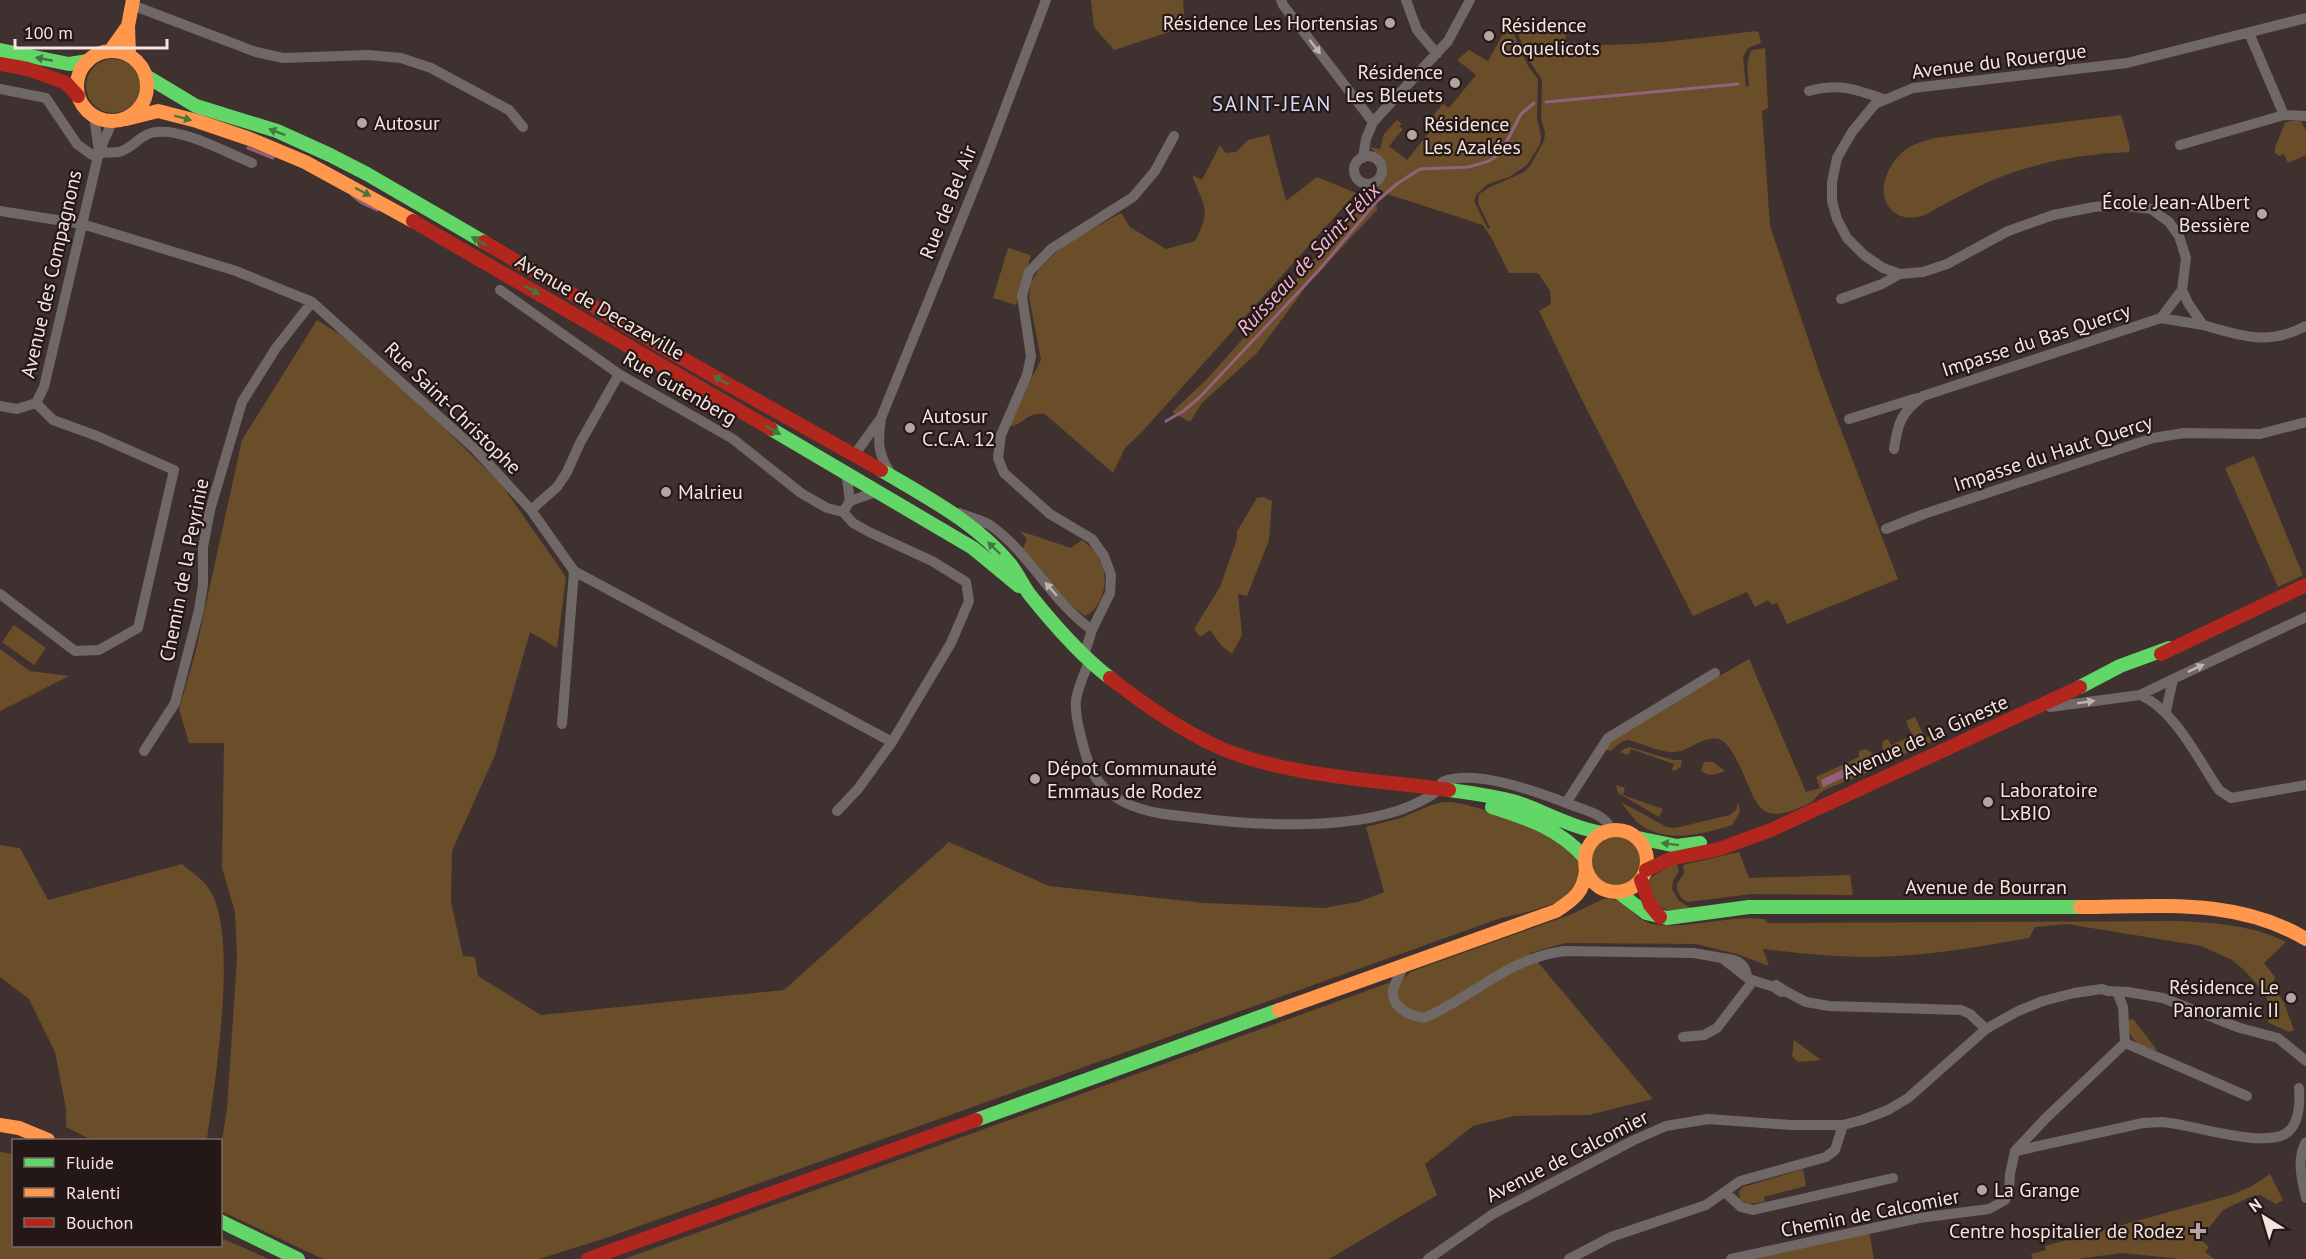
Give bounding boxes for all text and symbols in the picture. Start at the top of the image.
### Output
place label: Résidence Les Hortensias [1163,10,1378,36]
scale bar [15,12,166,50]
place label: Résidence Coquelicots [1501,12,1600,61]
marker: Résidence Les Hortensias [1383,16,1397,30]
text: 100 m [24,21,73,44]
marker: Résidence Coquelicots [1482,29,1496,43]
street label: Avenue du Rouergue [1910,37,2088,85]
one-way arrow [1309,39,1321,55]
one-way arrow [34,54,53,63]
place label: Résidence Les Bleuets [1346,59,1443,108]
marker: Résidence Les Bleuets [1448,76,1462,90]
district label: SAINT-JEAN [1212,90,1332,117]
place label: Autosur [374,110,440,136]
place label: Résidence Les Azalées [1424,111,1521,160]
one-way arrow [174,114,192,123]
marker: Autosur [355,116,369,130]
one-way arrow [267,127,285,137]
marker: Résidence Les Azalées [1405,128,1419,142]
street label: Rue de Bel Air [913,141,983,263]
street label: Avenue des Compagnons [14,167,88,381]
water label: Ruisseau de Saint-Félix [1230,176,1386,341]
one-way arrow [354,187,372,197]
place label: École Jean-Albert Bessière [2102,189,2250,238]
marker: École Jean-Albert Bessière [2255,207,2269,221]
one-way arrow [470,236,487,246]
street label: Avenue de Decazeville [511,248,689,366]
one-way arrow [523,285,540,295]
street label: Impasse du Bas Quercy [1938,297,2134,383]
street label: Rue Saint-Christophe [379,336,527,480]
street label: Rue Gutenberg [618,345,742,431]
one-way arrow [712,375,729,385]
place label: Autosur C.C.A. 12 [922,403,996,452]
street label: Impasse du Haut Quercy [1950,408,2156,497]
marker: Autosur C.C.A. 12 [903,421,917,435]
one-way arrow [765,424,781,435]
street label: Chemin de la Peyrinie [154,476,214,664]
place label: Malrieu [678,479,743,505]
marker: Malrieu [659,485,673,499]
one-way arrow [987,541,1001,555]
one-way arrow [1045,582,1058,597]
one-way arrow [2188,663,2206,673]
street label: Avenue de la Gineste [1838,689,2012,785]
one-way arrow [2076,698,2095,707]
place label: Dépot Communauté Emmaus de Rodez [1047,755,1217,804]
marker: Dépot Communauté Emmaus de Rodez [1028,772,1042,786]
place label: Laboratoire LxBIO [2000,777,2098,826]
marker: Laboratoire LxBIO [1981,795,1995,809]
one-way arrow [1660,840,1679,849]
street label: Avenue de Bourran [1905,874,2067,900]
place label: Résidence Le Panoramic II [2169,974,2279,1023]
marker: Résidence Le Panoramic II [2284,991,2298,1005]
street label: Avenue de Calcomier [1481,1104,1653,1208]
legend [12,1139,222,1247]
text: Fluide [66,1151,114,1174]
place label: La Grange [1994,1177,2080,1203]
text: Ralenti [66,1181,121,1204]
street label: Chemin de Calcomier [1779,1183,1962,1243]
marker: La Grange [1975,1183,1989,1197]
north arrow [2234,1187,2294,1247]
text: N [2245,1194,2265,1216]
text: Bouchon [66,1211,133,1234]
place label: Centre hospitalier de Rodez [1949,1218,2184,1244]
marker: Centre hospitalier de Rodez [2189,1222,2207,1240]

